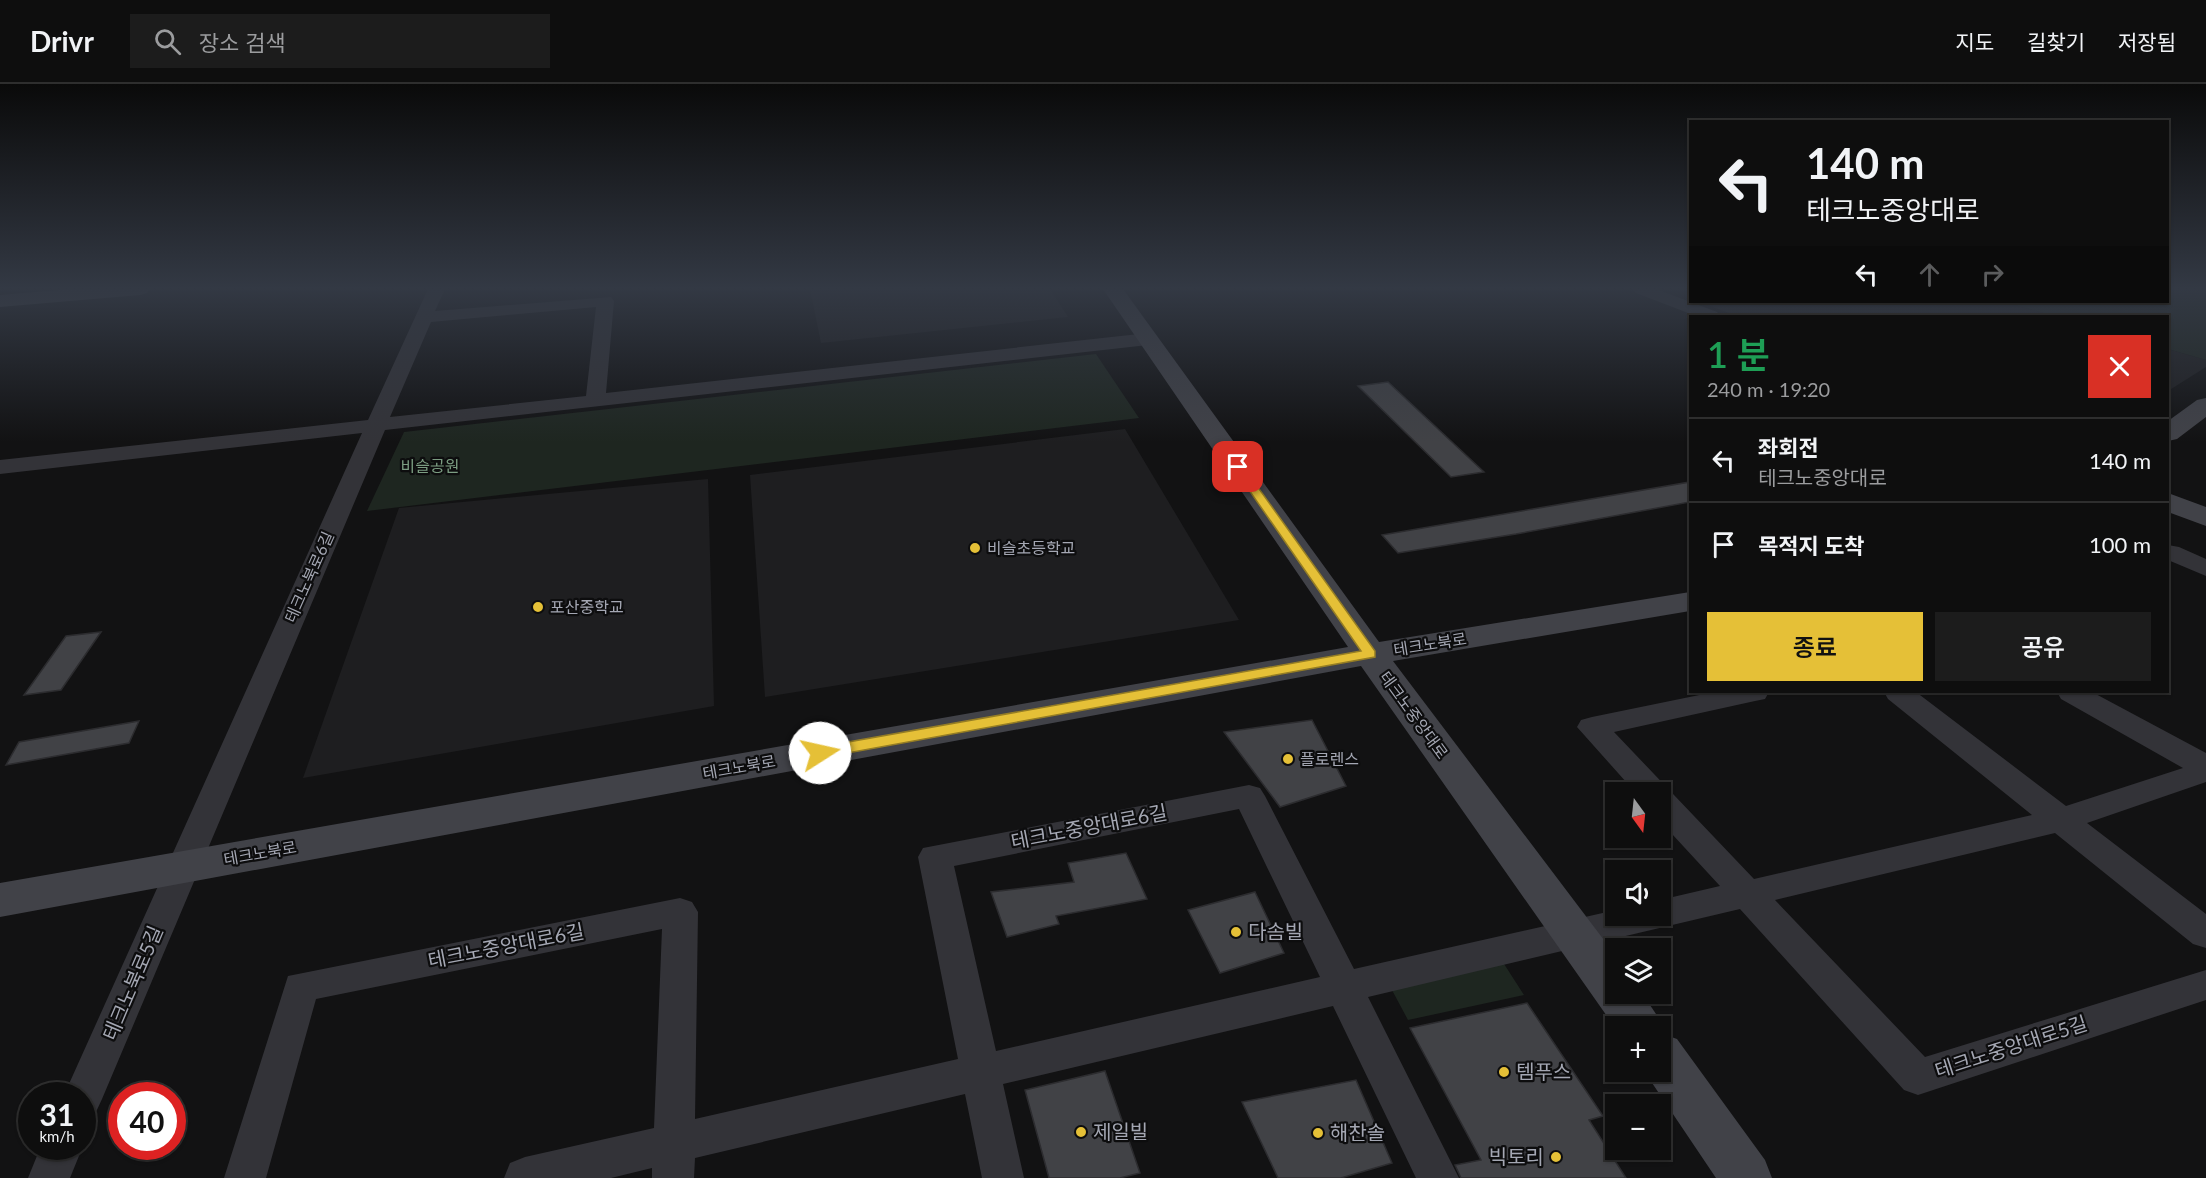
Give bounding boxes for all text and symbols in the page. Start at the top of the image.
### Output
search box [130,14,550,68]
text: Drivr [30,24,94,58]
icon: search [151,25,184,58]
text: 장소 검색 [199,29,285,56]
text: 지도 [1955,29,1994,54]
text: 길찾기 [2027,29,2085,54]
text: 저장됨 [2118,29,2176,54]
text: 140 m [1806,138,1924,188]
icon: left [1707,144,1785,222]
text: 테크노중앙대로 [1806,193,1980,226]
icon: left [1850,258,1883,291]
icon: ahead [1913,258,1946,291]
icon: right [1976,258,2009,291]
text: 1 분 [1707,332,1770,376]
button: close [2088,335,2151,398]
text: 240 m · 19:20 [1707,377,1830,401]
text: 좌회전 [1758,434,1819,461]
pin [1212,441,1263,492]
icon: left [1707,444,1740,477]
text: 140 m [2089,447,2151,474]
icon: arrive [1221,450,1254,483]
park label: 비슬공원 [401,456,459,475]
text: 테크노중앙대로 [1758,465,1887,489]
street label: 테크노북로6길 [280,528,337,625]
icon: arrive [1707,528,1740,561]
text: 100 m [2089,531,2151,558]
text: 목적지 도착 [1758,532,1865,559]
place label: 비슬초등학교 [987,538,1075,557]
marker: 비슬초등학교 [968,541,982,555]
place label: 포산중학교 [550,597,624,616]
marker: 포산중학교 [531,600,545,614]
button: 종료 [1707,612,1923,681]
button: 공유 [1935,612,2151,681]
street label: 테크노북로 [1392,628,1468,659]
street label: 테크노중앙대로 [1376,667,1453,762]
position arrow [788,721,852,785]
place label: 플로렌스 [1300,749,1359,768]
street label: 테크노북로 [701,751,777,782]
marker: 플로렌스 [1281,752,1295,766]
north arrow [1605,782,1671,848]
map controls [1605,782,1671,1160]
street label: 테크노중앙대로6길 [1009,799,1169,853]
street label: 테크노북로 [222,837,298,868]
button: sound [1605,860,1671,926]
street label: 테크노중앙대로6길 [426,918,586,972]
place label: 다솜빌 [1248,919,1303,943]
street label: 테크노북로5길 [97,922,167,1043]
marker: 다솜빌 [1229,925,1243,939]
button: layers [1605,938,1671,1004]
street label: 테크노중앙대로5길 [1931,1010,2090,1082]
button: + [1605,1016,1671,1082]
place label: 템푸스 [1516,1059,1571,1083]
marker: 템푸스 [1497,1065,1511,1079]
speed limit sign: 40 [108,1082,186,1160]
button: − [1605,1094,1671,1160]
text: 31 [40,1096,74,1132]
place label: 제일빌 [1093,1119,1148,1143]
place label: 해찬솔 [1330,1120,1385,1144]
marker: 제일빌 [1074,1125,1088,1139]
marker: 해찬솔 [1311,1126,1325,1140]
text: km/h [39,1127,75,1145]
place label: 빅토리 [1489,1144,1544,1168]
marker: 빅토리 [1549,1150,1563,1164]

